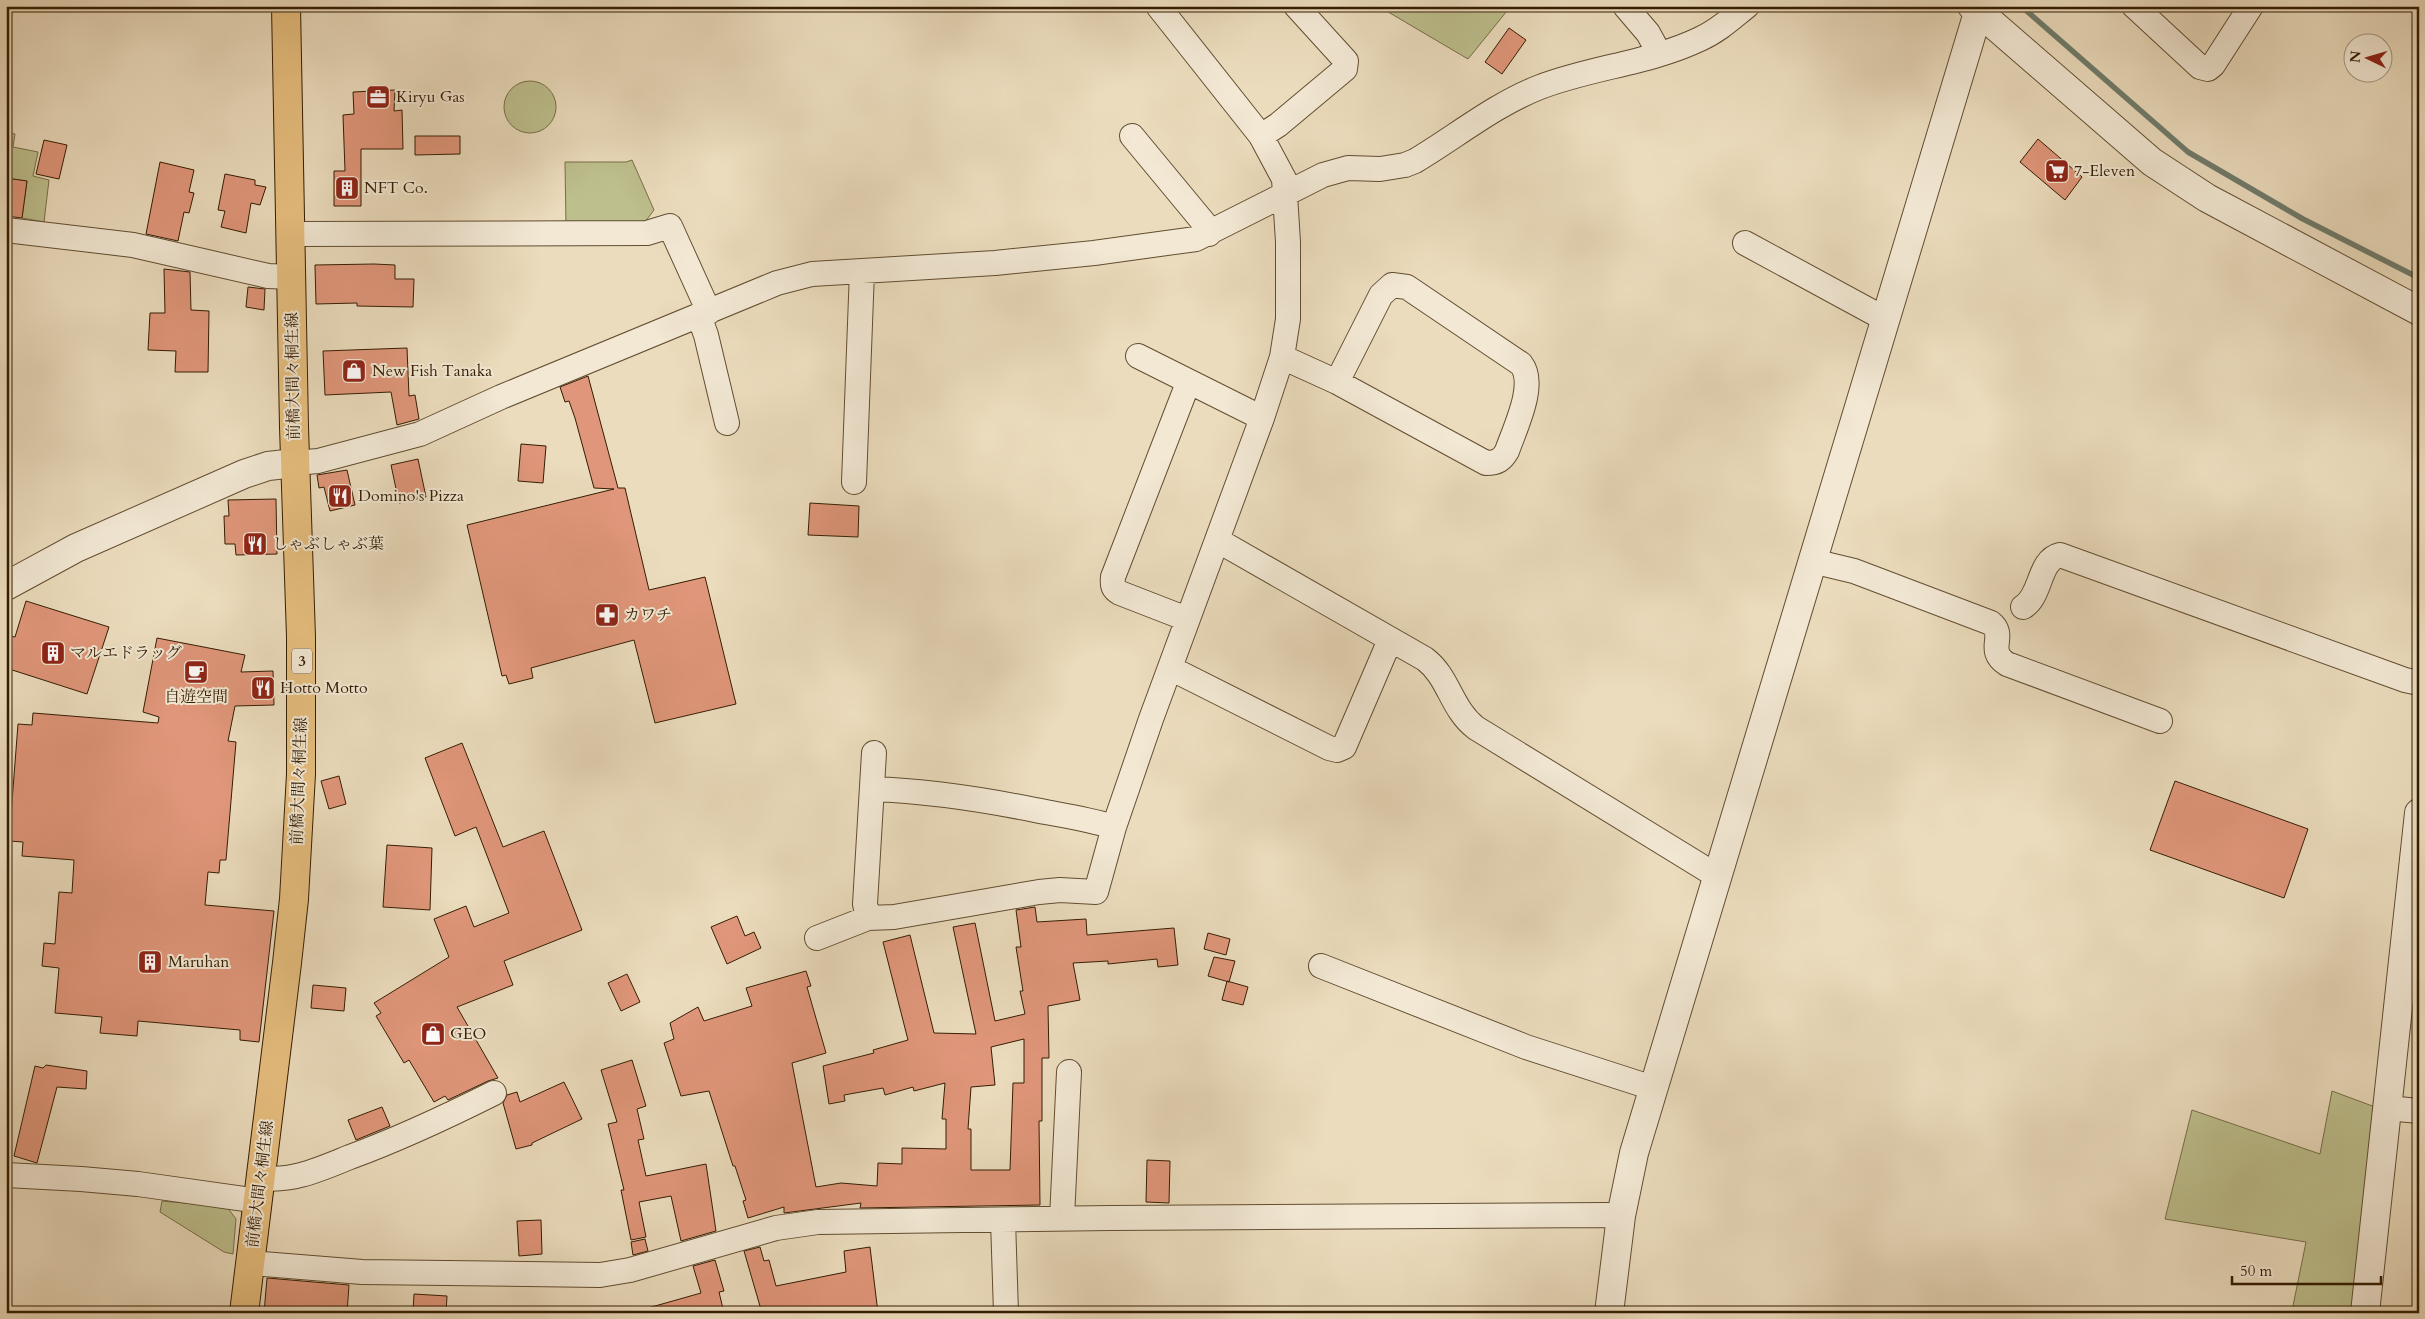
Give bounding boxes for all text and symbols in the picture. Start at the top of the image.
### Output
north arrow [2342,32,2392,82]
text: N [2346,50,2366,64]
office icon: Kiryu Gas [365,84,391,110]
place label: Kiryu Gas [396,86,465,108]
supermarket icon: 7-Eleven [2044,158,2070,184]
place label: 7-Eleven [2074,160,2135,182]
building icon: NFT Co. [334,175,360,201]
place label: NFT Co. [364,177,428,199]
street label: 前橋大間々桐生線 [281,312,305,440]
shop icon: New Fish Tanaka [341,358,367,384]
place label: New Fish Tanaka [372,360,492,382]
restaurant icon: Domino's Pizza [327,483,353,509]
place label: Domino's Pizza [358,485,464,507]
restaurant icon: しゃぶしゃぶ葉 [242,531,268,557]
place label: しゃぶしゃぶ葉 [272,533,384,555]
pharmacy icon: カワチ [594,602,620,628]
place label: カワチ [624,604,672,626]
building icon: マルエドラッグ [40,640,66,666]
place label: マルエドラッグ [70,642,182,664]
road number: 3 [292,648,312,674]
cafe icon: 自遊空間 [183,659,209,685]
restaurant icon: Hotto Motto [250,675,276,701]
place label: Hotto Motto [280,677,368,699]
place label: 自遊空間 [164,686,228,708]
street label: 前橋大間々桐生線 [286,717,312,845]
building icon: Maruhan [137,949,163,975]
place label: Maruhan [168,951,229,973]
shop icon: GEO [420,1021,446,1047]
place label: GEO [450,1023,486,1045]
street label: 前橋大間々桐生線 [241,1119,279,1249]
scale bar [2232,1254,2381,1286]
text: 50 m [2240,1261,2272,1281]

